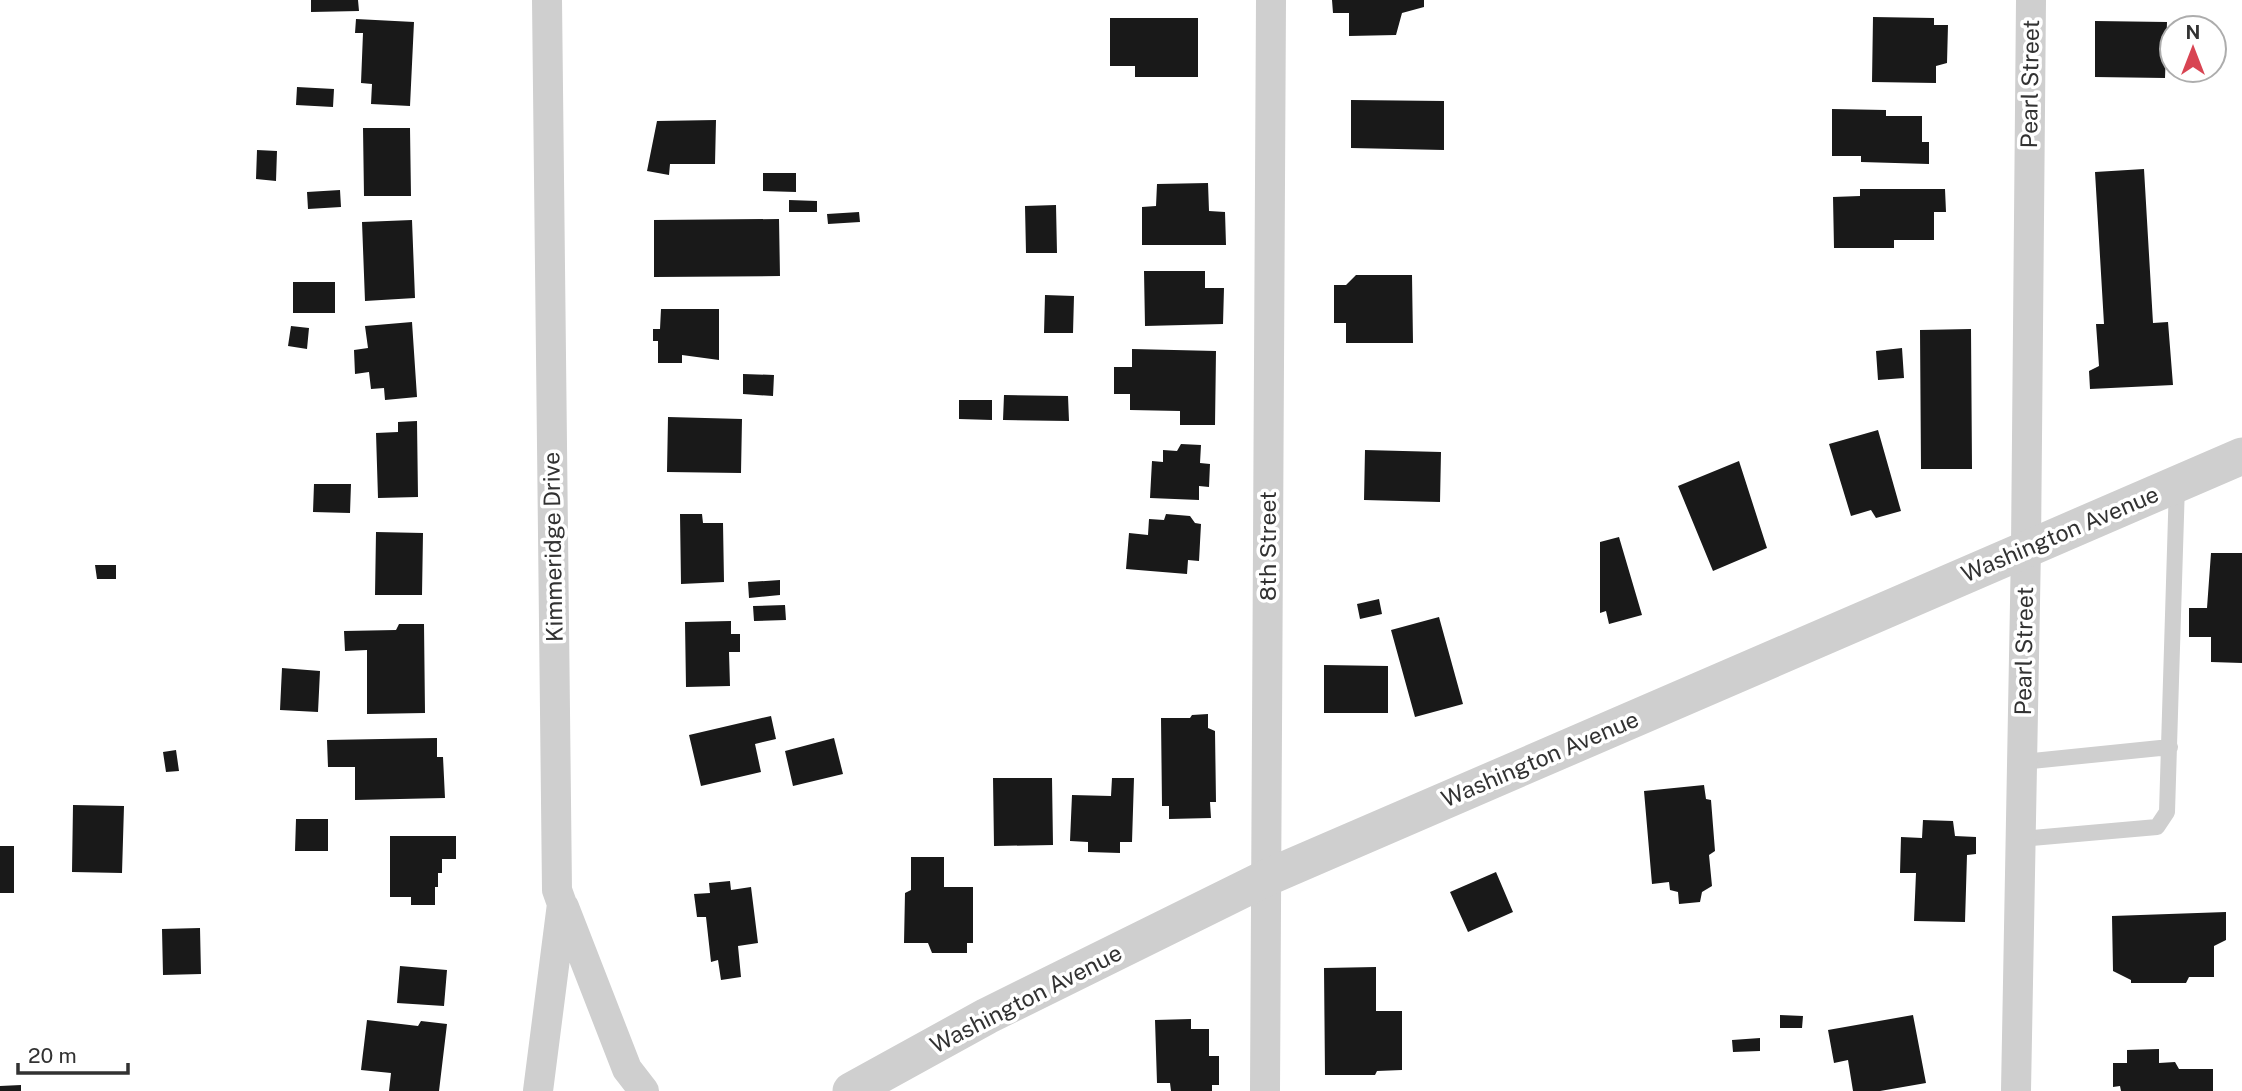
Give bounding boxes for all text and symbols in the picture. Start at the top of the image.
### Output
north arrow [2158,14,2228,84]
street label: Pearl Street [2015,19,2044,149]
text: N [2186,21,2200,43]
street label: Kimmeridge Drive [537,452,568,642]
street label: Washington Avenue [1957,480,2162,587]
street label: 8th Street [1254,491,1281,601]
street label: Pearl Street [2009,586,2038,716]
street label: Washington Avenue [1437,705,1642,812]
street label: Washington Avenue [925,939,1126,1059]
scale bar [18,1032,128,1076]
text: 20 m [28,1043,77,1068]

